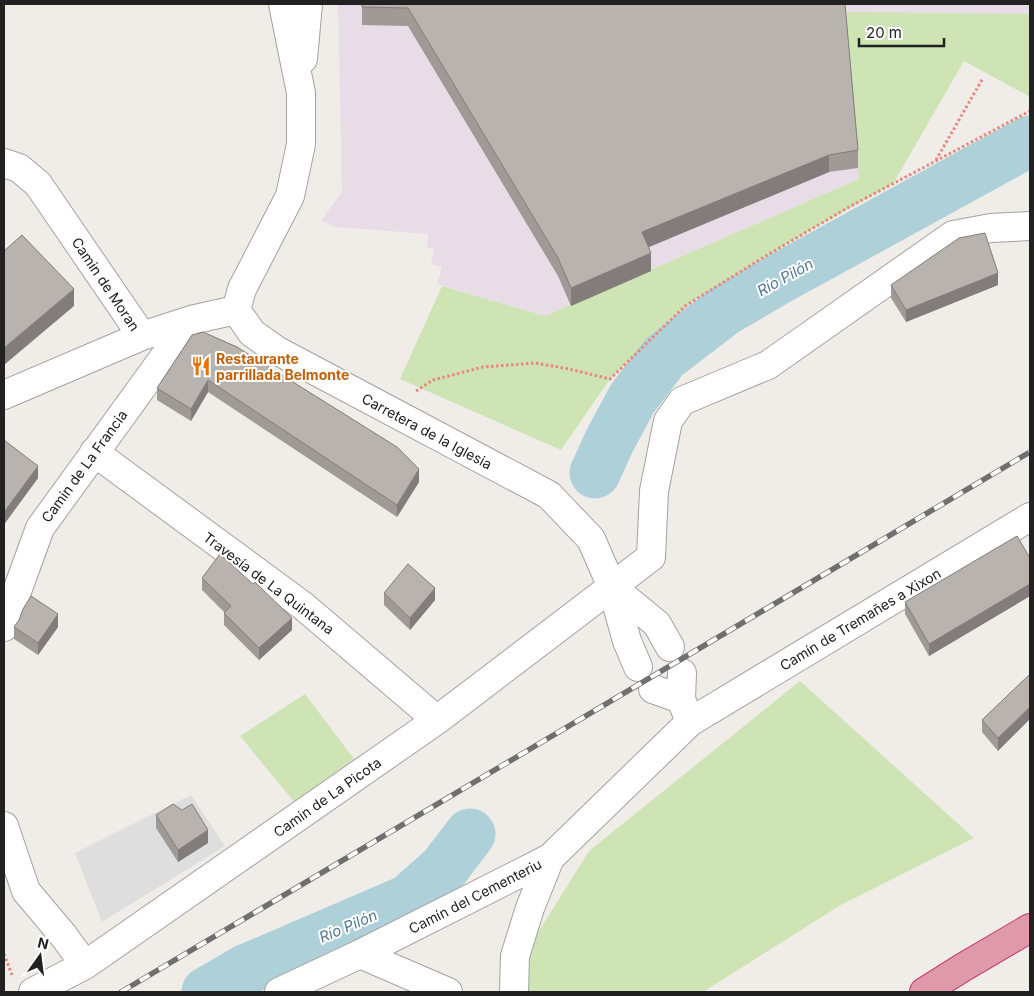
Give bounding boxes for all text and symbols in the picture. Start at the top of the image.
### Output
scale bar [859,15,944,47]
text: 20 m [866,23,902,42]
street label: Camin de Moran [68,234,144,334]
water label: Río Pilón [754,254,816,300]
place label: Restaurante parrillada Belmonte [216,350,349,383]
restaurant icon: Restaurante parrillada Belmonte [190,355,212,377]
street label: Carretera de la Iglesia [359,389,495,473]
street label: Camin de La Francia [37,406,131,526]
street label: Travesía de La Quintana [200,528,338,638]
street label: Camín de Tremañes a Xixon [776,564,944,674]
street label: Camin de La Picota [270,753,384,841]
street label: Camín del Cementeriu [406,855,544,937]
water label: Río Pilón [316,905,380,947]
north arrow [15,931,65,981]
text: N [36,933,50,952]

